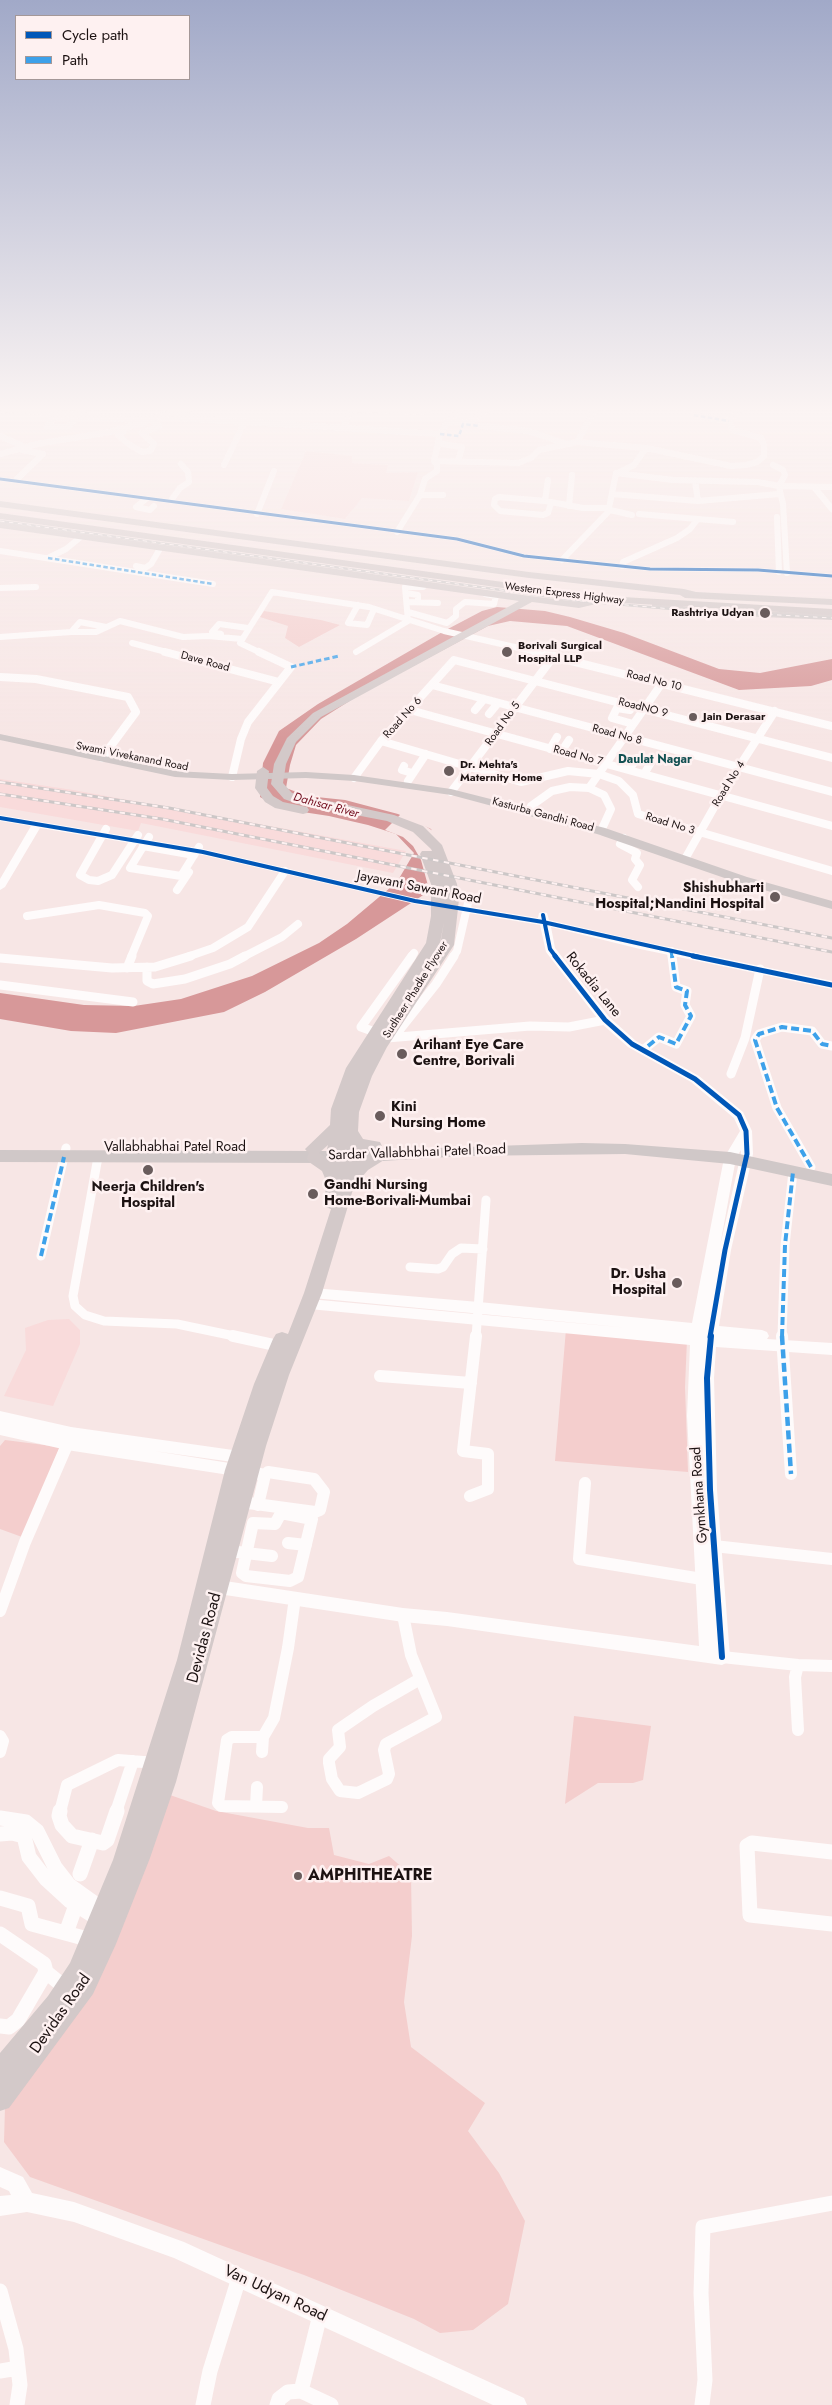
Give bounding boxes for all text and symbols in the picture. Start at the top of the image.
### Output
legend [15,15,190,80]
text: Cycle path [62,24,129,46]
text: Path [62,49,88,71]
street label: Western Express Highway [504,580,624,608]
place label: Rashtriya Udyan [671,606,754,620]
marker: Rashtriya Udyan [758,606,772,620]
place label: Borivali Surgical Hospital LLP [518,639,602,665]
marker: Borivali Surgical Hospital LLP [500,645,514,659]
street label: Dave Road [179,649,231,675]
street label: Road No 10 [625,668,683,694]
street label: Road No 6 [381,695,425,741]
street label: RoadNO 9 [617,695,669,721]
street label: Road No 5 [483,699,523,749]
place label: Jain Derasar [703,710,766,724]
marker: Jain Derasar [687,711,699,723]
street label: Road No 8 [591,722,643,748]
street label: Swami Vivekanand Road [75,740,189,774]
street label: Road No 7 [552,743,604,769]
district label: Daulat Nagar [618,753,692,767]
place label: Dr. Mehta's Maternity Home [460,758,542,784]
street label: Road No 4 [710,759,748,809]
marker: Dr. Mehta's Maternity Home [442,764,456,778]
water label: Dahisar River [292,790,360,822]
street label: Kasturba Gandhi Road [491,795,595,835]
street label: Road No 3 [644,810,696,838]
street label: Jayavant Sawant Road [355,868,483,908]
place label: Shishubharti Hospital;Nandini Hospital [595,881,764,914]
marker: Shishubharti Hospital;Nandini Hospital [768,890,782,904]
street label: Sudheer Phadke Flyover [381,939,451,1041]
street label: Rokadia Lane [562,949,624,1021]
place label: Arihant Eye Care Centre, Borivali [413,1038,524,1070]
marker: Arihant Eye Care Centre, Borivali [395,1047,409,1061]
place label: Kini Nursing Home [391,1100,486,1132]
marker: Kini Nursing Home [373,1109,387,1123]
street label: Vallabhabhai Patel Road [104,1140,246,1156]
street label: Sardar Vallabhbhai Patel Road [328,1141,506,1165]
marker: Neerja Children's Hospital [141,1163,155,1177]
place label: Gandhi Nursing Home-Borivali-Mumbai [324,1178,471,1210]
place label: Neerja Children's Hospital [91,1180,205,1212]
marker: Gandhi Nursing Home-Borivali-Mumbai [306,1187,320,1201]
place label: Dr. Usha Hospital [610,1267,666,1300]
marker: Dr. Usha Hospital [670,1276,684,1290]
street label: Gymkhana Road [688,1446,712,1544]
street label: Devidas Road [184,1591,226,1685]
place label: AMPHITHEATRE [308,1866,432,1886]
marker: AMPHITHEATRE [292,1870,304,1882]
street label: Devidas Road [27,1971,95,2057]
street label: Van Udyan Road [220,2262,330,2326]

